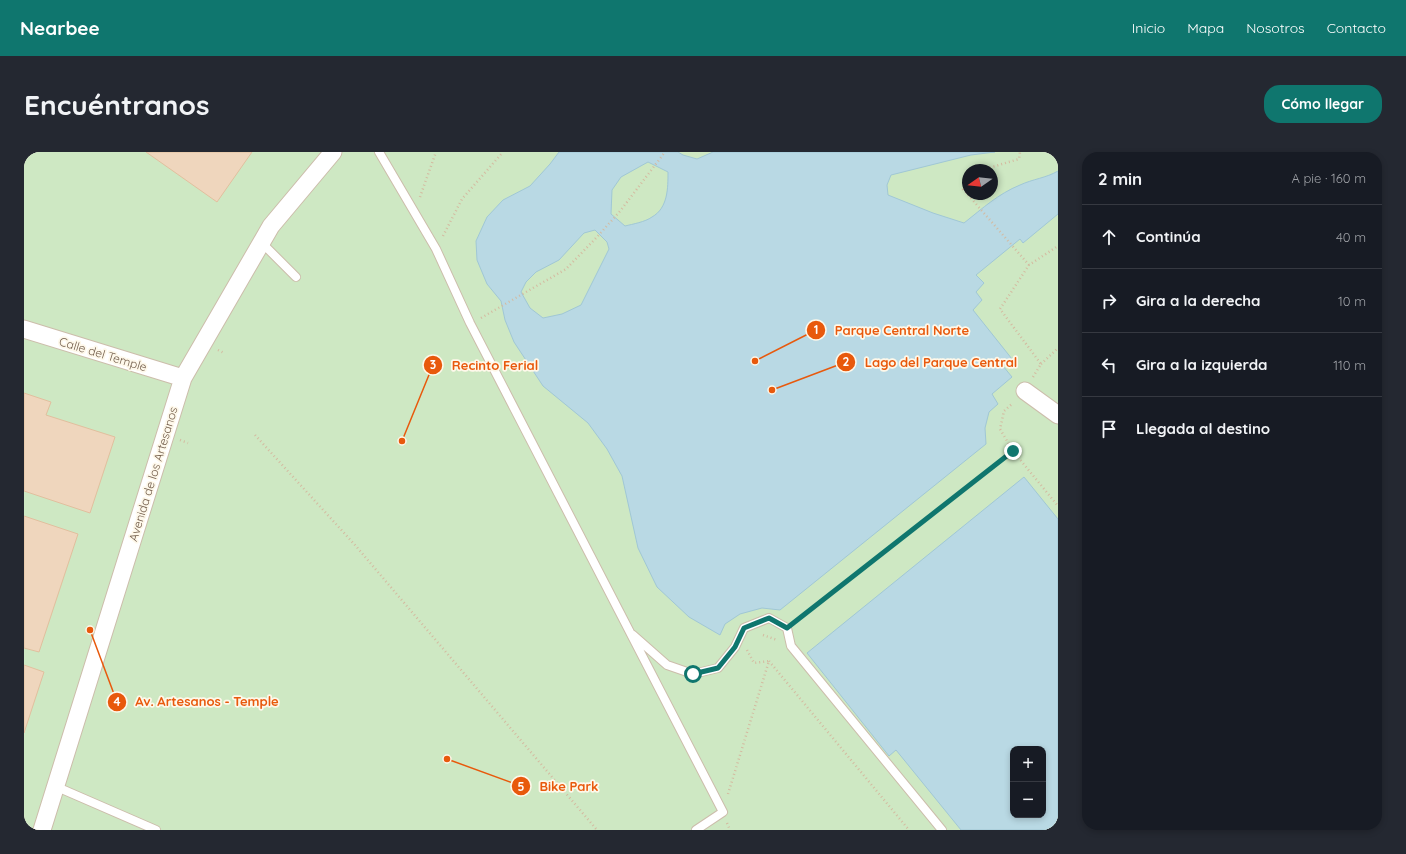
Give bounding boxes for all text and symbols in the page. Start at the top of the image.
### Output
text: Nearbee [20,16,100,40]
text: Inicio [1132,19,1165,37]
text: Mapa [1187,19,1224,37]
text: Nosotros [1246,19,1305,37]
text: Contacto [1327,19,1386,37]
button: Cómo llegar [1264,85,1382,123]
text: Encuéntranos [24,87,209,122]
north arrow [962,164,998,200]
text: 2 min [1098,168,1142,189]
text: A pie · 160 m [1291,170,1366,186]
icon: ahead [1098,226,1120,248]
text: Continúa [1136,227,1201,246]
text: 40 m [1336,229,1366,245]
icon: right [1098,290,1120,312]
text: Gira a la derecha [1136,291,1261,310]
text: 10 m [1338,293,1366,309]
callout: Parque Central Norte [806,318,977,343]
text: 1 [814,322,818,337]
text: Parque Central Norte [835,322,969,338]
street label: Calle del Temple [57,334,149,375]
callout: Lago del Parque Central [836,350,1025,375]
callout: Recinto Ferial [423,353,546,378]
text: 2 [843,354,850,369]
text: Lago del Parque Central [865,354,1017,370]
icon: left [1098,354,1120,376]
text: Gira a la izquierda [1136,355,1268,374]
text: 3 [430,357,436,372]
text: Recinto Ferial [452,357,538,373]
text: 110 m [1333,357,1366,373]
street label: Avenida de los Artesanos [125,405,181,543]
icon: arrive [1098,418,1120,440]
text: Llegada al destino [1136,419,1270,438]
route end [1004,442,1022,460]
route start [684,665,702,683]
callout: Av. Artesanos - Temple [107,689,286,714]
text: Av. Artesanos - Temple [135,693,279,709]
text: 4 [113,694,121,709]
map controls [1010,746,1046,818]
button: + [1010,746,1046,782]
callout: Bike Park [511,774,606,799]
text: Bike Park [540,778,598,794]
text: 5 [518,779,525,794]
button: − [1010,782,1046,818]

